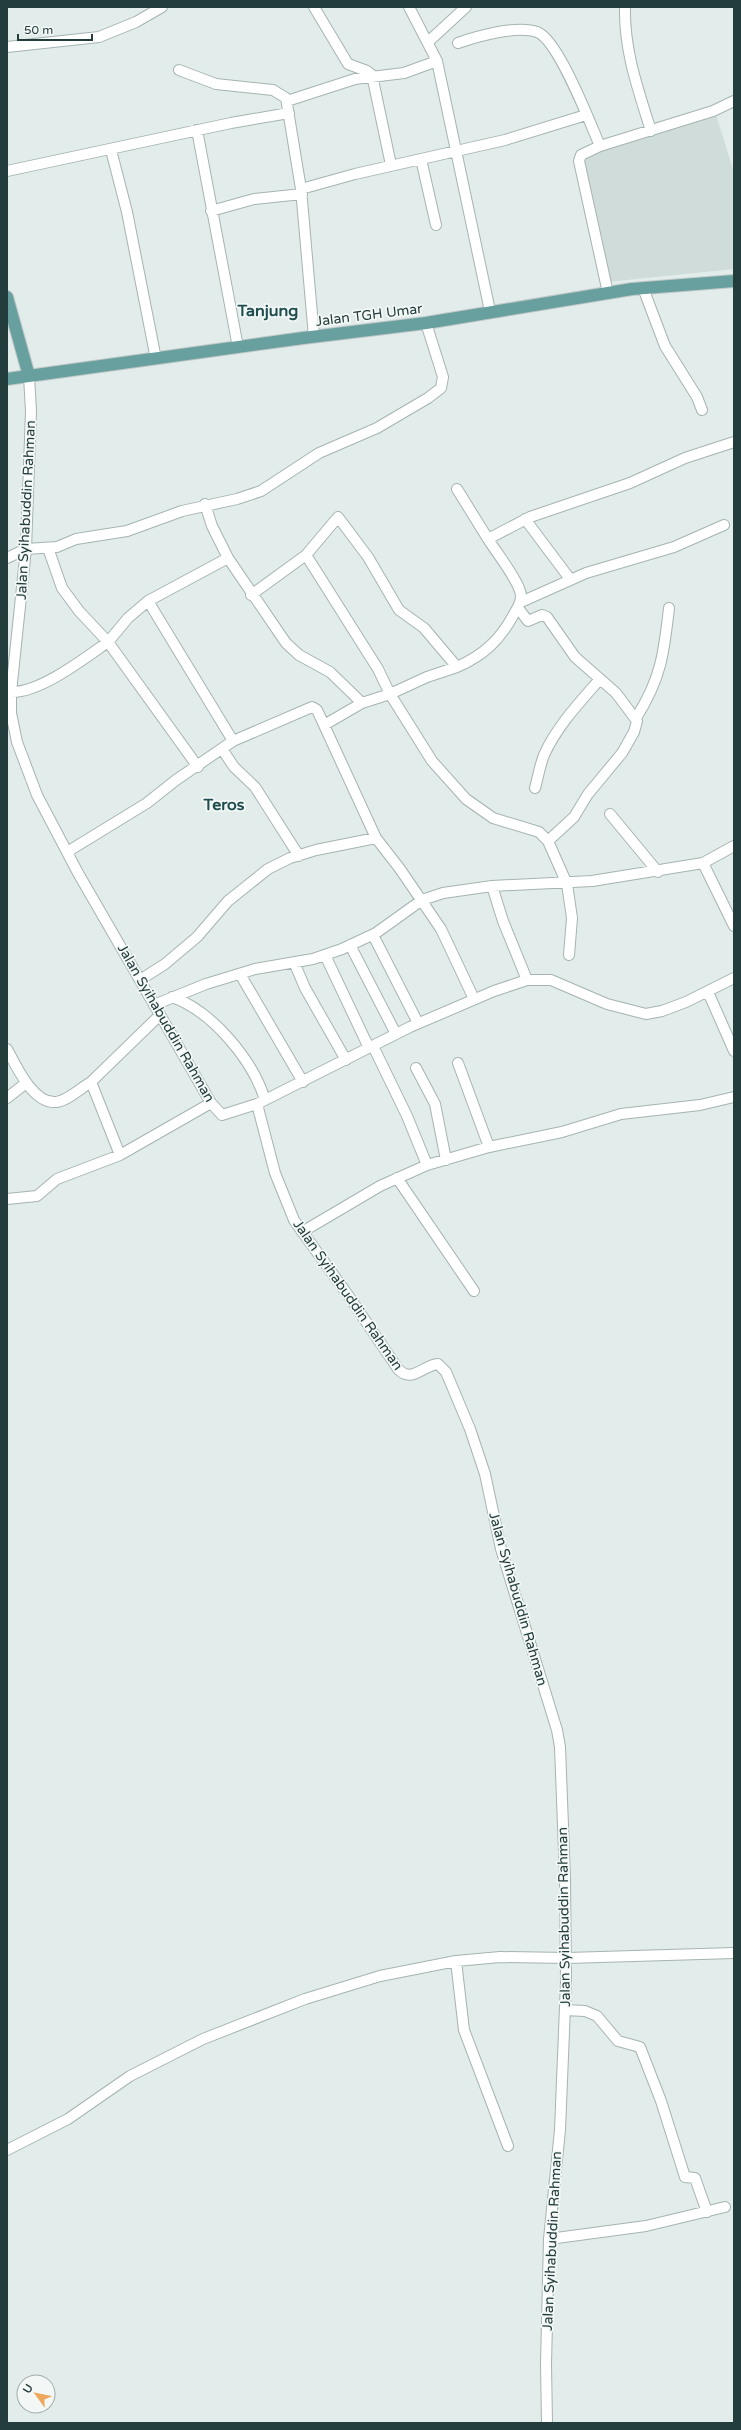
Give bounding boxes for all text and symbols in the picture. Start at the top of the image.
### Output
scale bar [18,16,92,42]
text: 50 m [24,23,53,37]
street label: Jalan TGH Umar [315,300,424,330]
district label: Tanjung [237,301,298,321]
street label: Jalan Syihabuddin Rahman [13,420,39,600]
district label: Teros [202,795,245,815]
street label: Jalan Syihabuddin Rahman [114,941,218,1105]
street label: Jalan Syihabuddin Rahman [289,1216,407,1374]
street label: Jalan Syihabuddin Rahman [485,1510,551,1688]
street label: Jalan Syihabuddin Rahman [554,1827,574,2007]
street label: Jalan Syihabuddin Rahman [539,2151,565,2331]
north arrow [16,2374,56,2414]
text: U [20,2382,36,2396]

